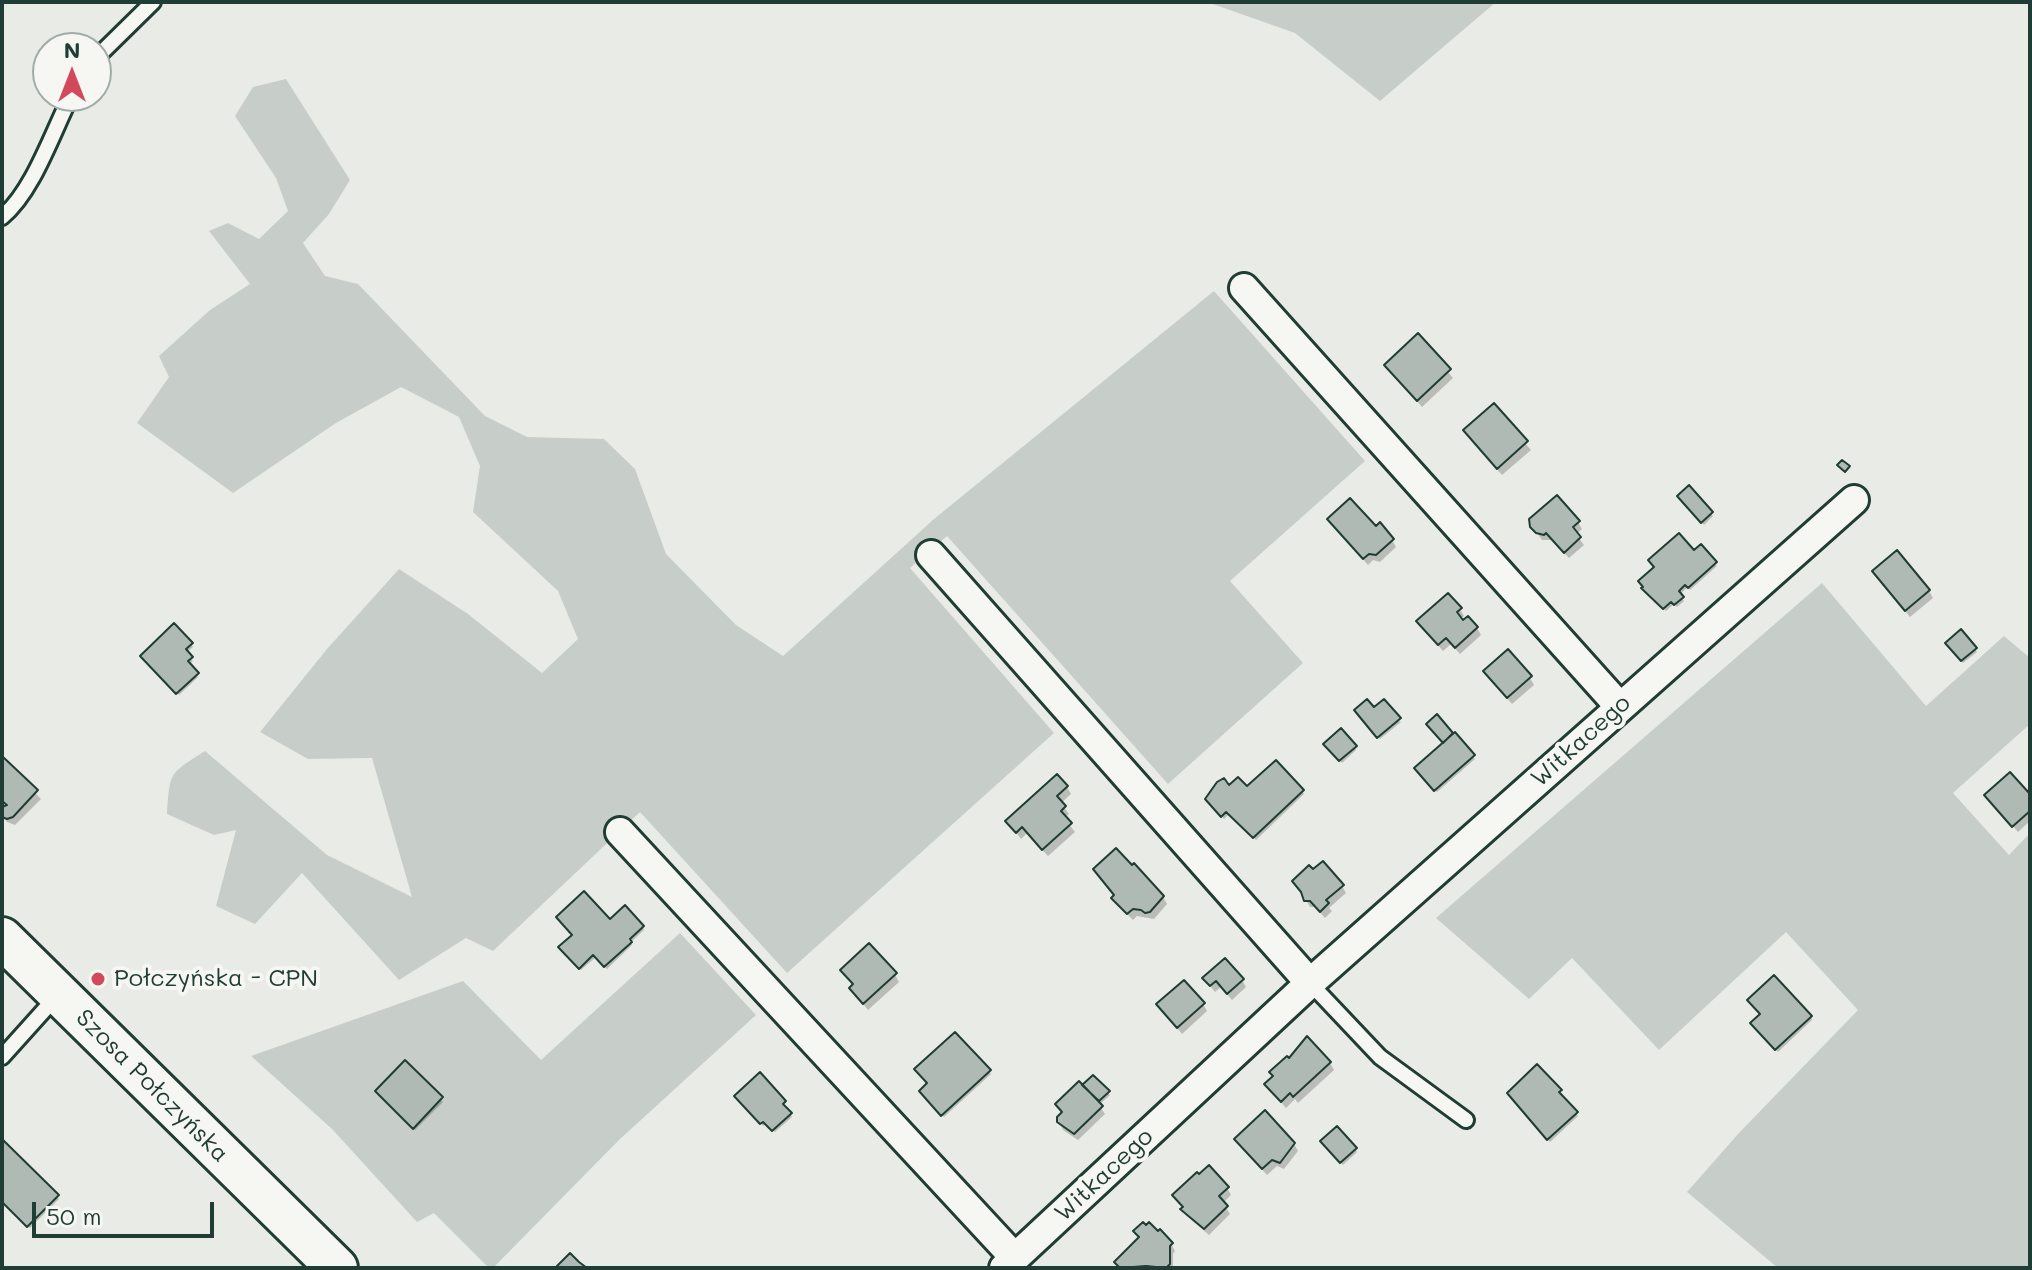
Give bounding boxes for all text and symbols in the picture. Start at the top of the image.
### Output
north arrow [32,32,112,112]
text: N [64,35,80,64]
street label: Witkacego [1525,689,1637,793]
place label: Połczyńska - CPN [114,965,318,993]
marker: Połczyńska - CPN [89,970,107,988]
street label: Szosa Połczyńska [70,1004,234,1168]
street label: Witkacego [1049,1122,1159,1228]
scale bar [36,1186,218,1236]
text: 50 m [46,1200,102,1231]

